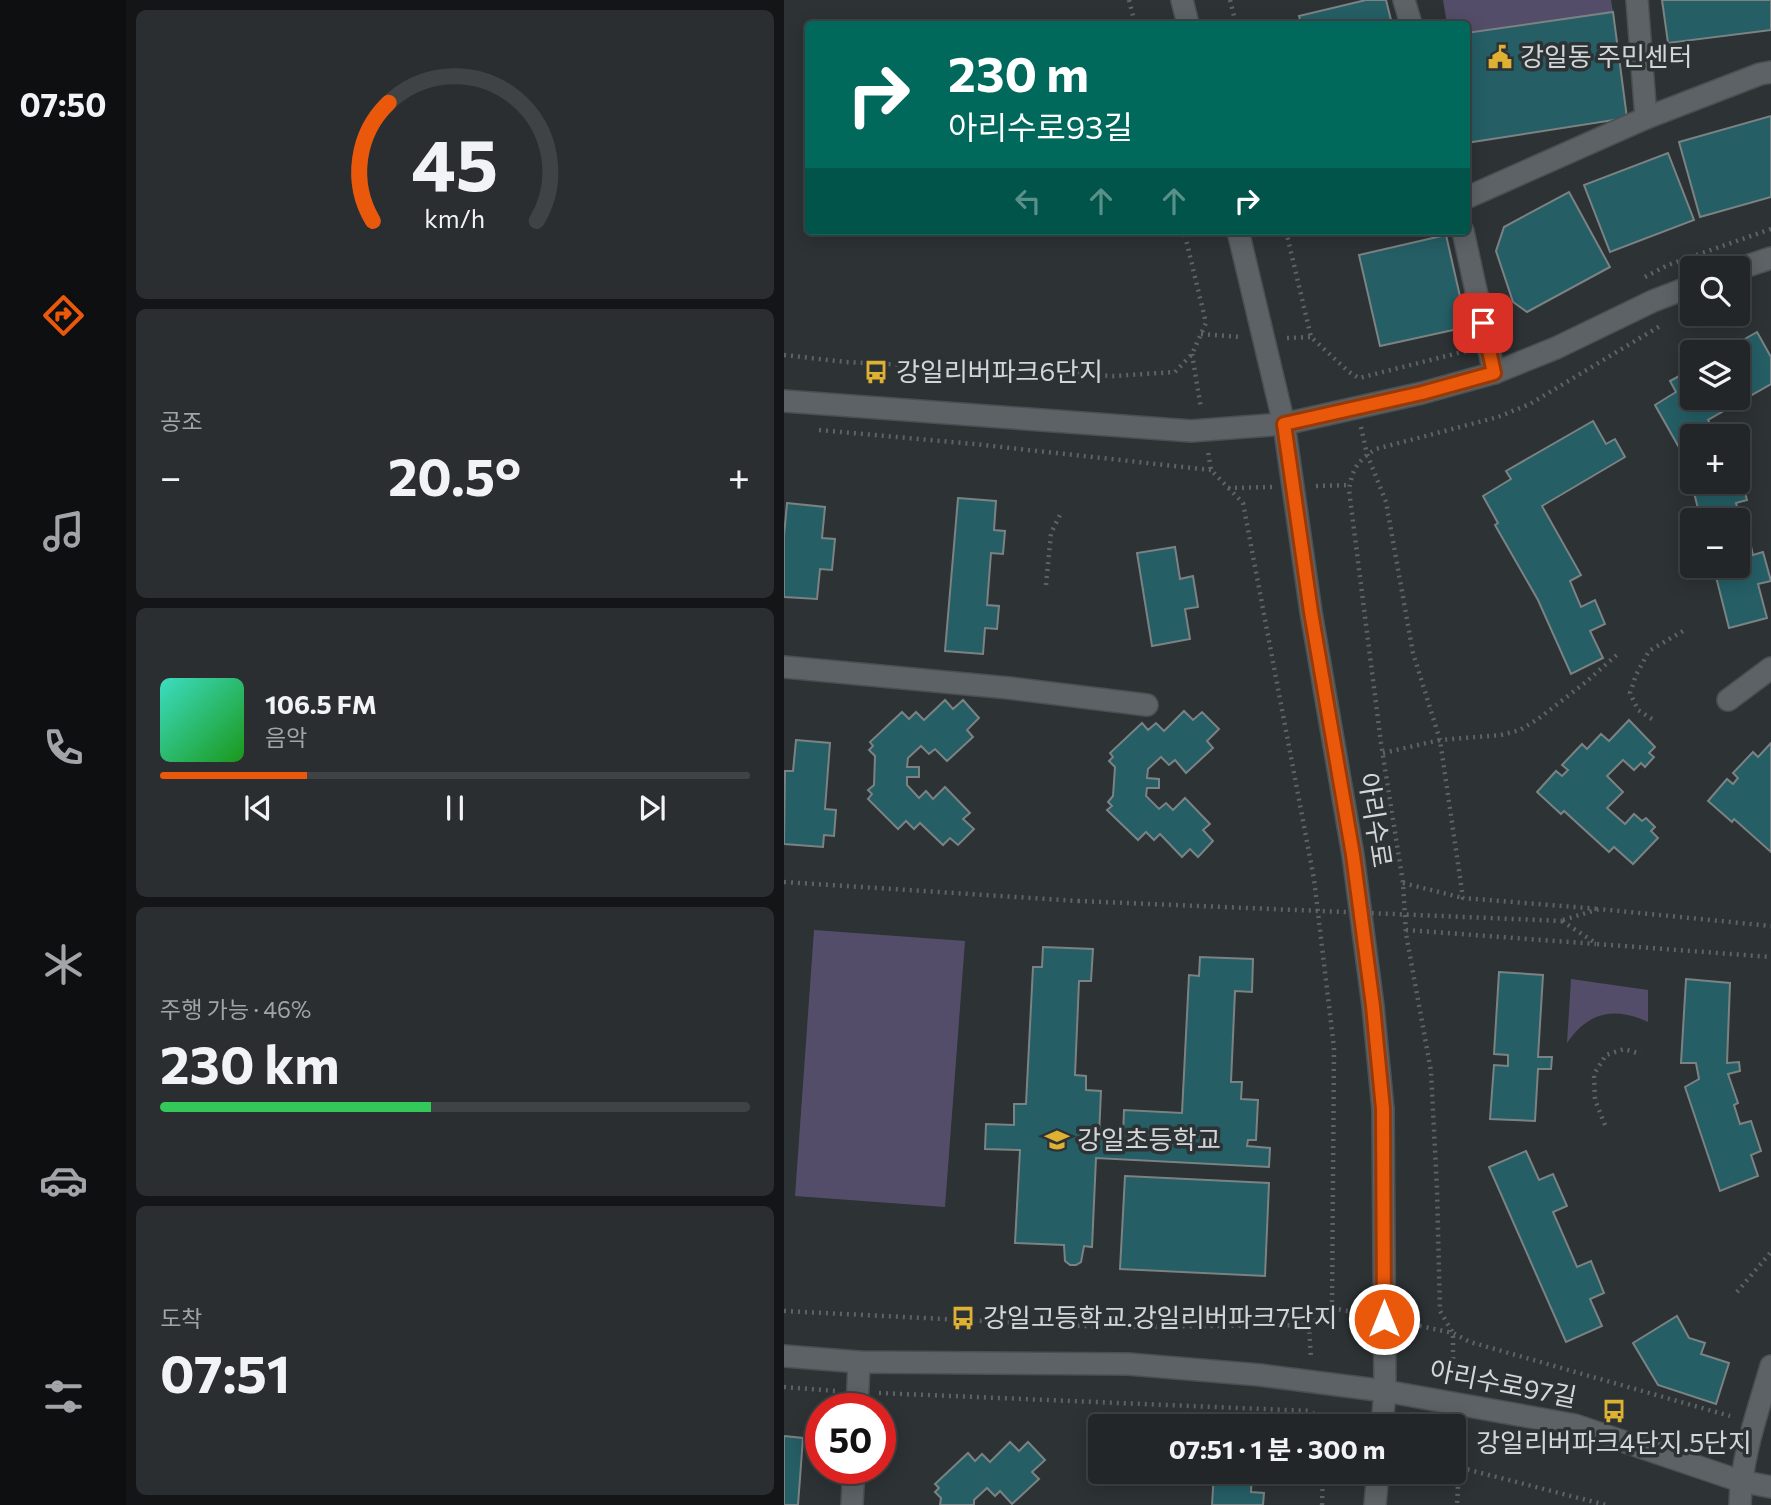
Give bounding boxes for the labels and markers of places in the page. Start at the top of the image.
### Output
place label: 강일동 주민센터 [1520,40,1692,71]
public building icon: 강일동 주민센터 [1486,43,1514,71]
pin [1453,293,1513,353]
place label: 강일리버파크6단지 [896,355,1103,386]
bus stop icon: 강일리버파크6단지 [862,358,890,386]
place label: 강일초등학교 [1077,1123,1221,1154]
school or university icon: 강일초등학교 [1043,1126,1071,1154]
place label: 강일고등학교.강일리버파크7단지 [983,1301,1338,1332]
bus stop icon: 강일고등학교.강일리버파크7단지 [949,1304,977,1332]
bus stop icon: 강일리버파크4단지.5단지 [1600,1397,1628,1425]
place label: 강일리버파크4단지.5단지 [1476,1426,1752,1457]

